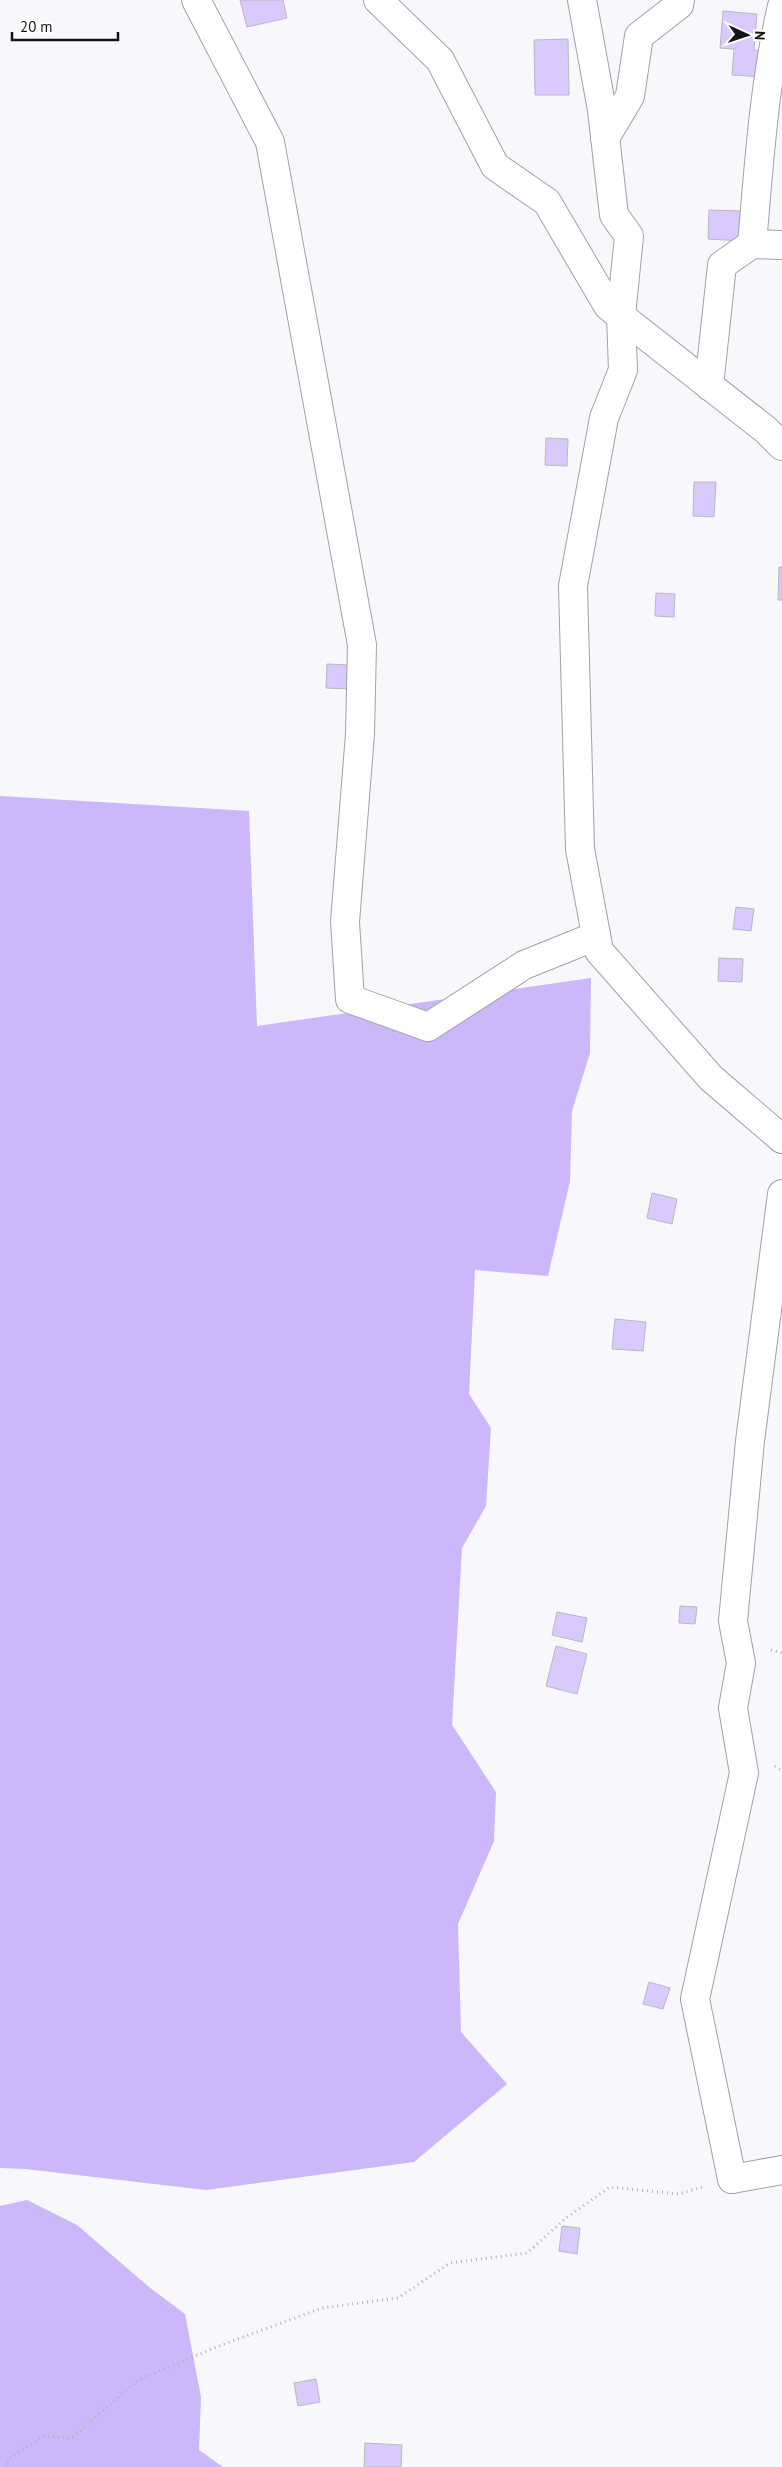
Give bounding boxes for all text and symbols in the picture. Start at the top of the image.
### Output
scale bar [12,10,119,42]
north arrow [722,10,772,60]
text: 20 m [20,17,53,36]
text: N [751,31,769,41]

